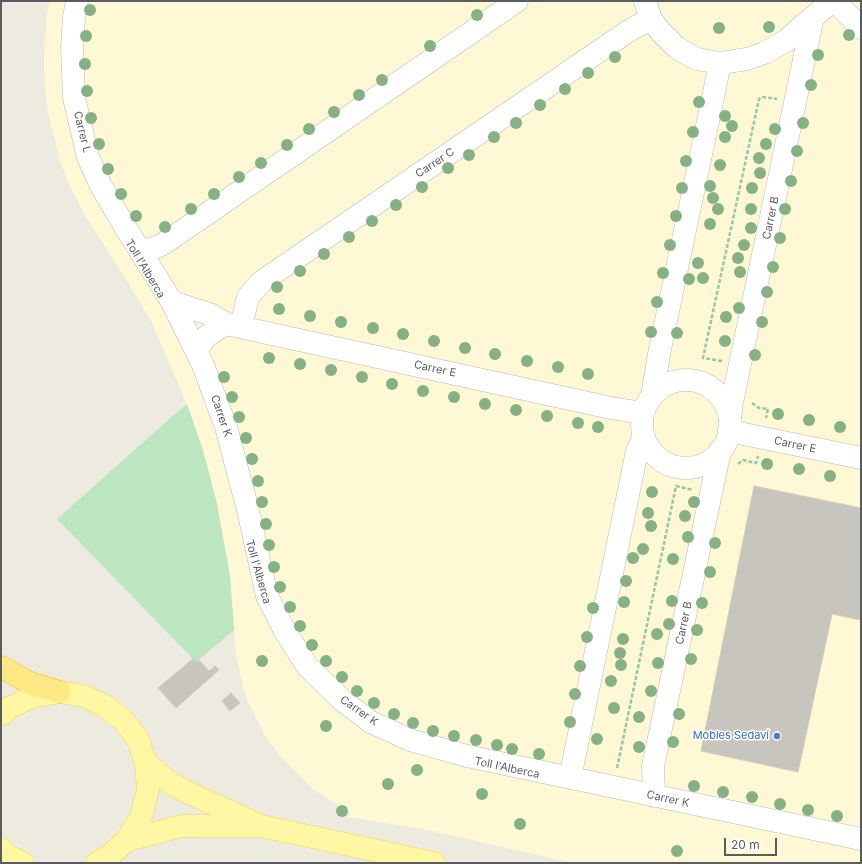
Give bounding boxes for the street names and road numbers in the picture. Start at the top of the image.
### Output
street label: Carrer L [70,110,94,154]
street label: Carrer C [413,145,457,181]
street label: Carrer B [760,195,782,241]
street label: Toll l'Alberca [122,237,168,301]
street label: Carrer E [413,358,457,380]
street label: Carrer K [208,393,234,439]
street label: Carrer E [773,434,817,456]
street label: Toll l'Alberca [243,538,273,606]
street label: Carrer B [673,600,695,646]
street label: Carrer K [337,693,381,729]
street label: Toll l'Alberca [473,755,541,781]
street label: Carrer K [645,788,691,810]

